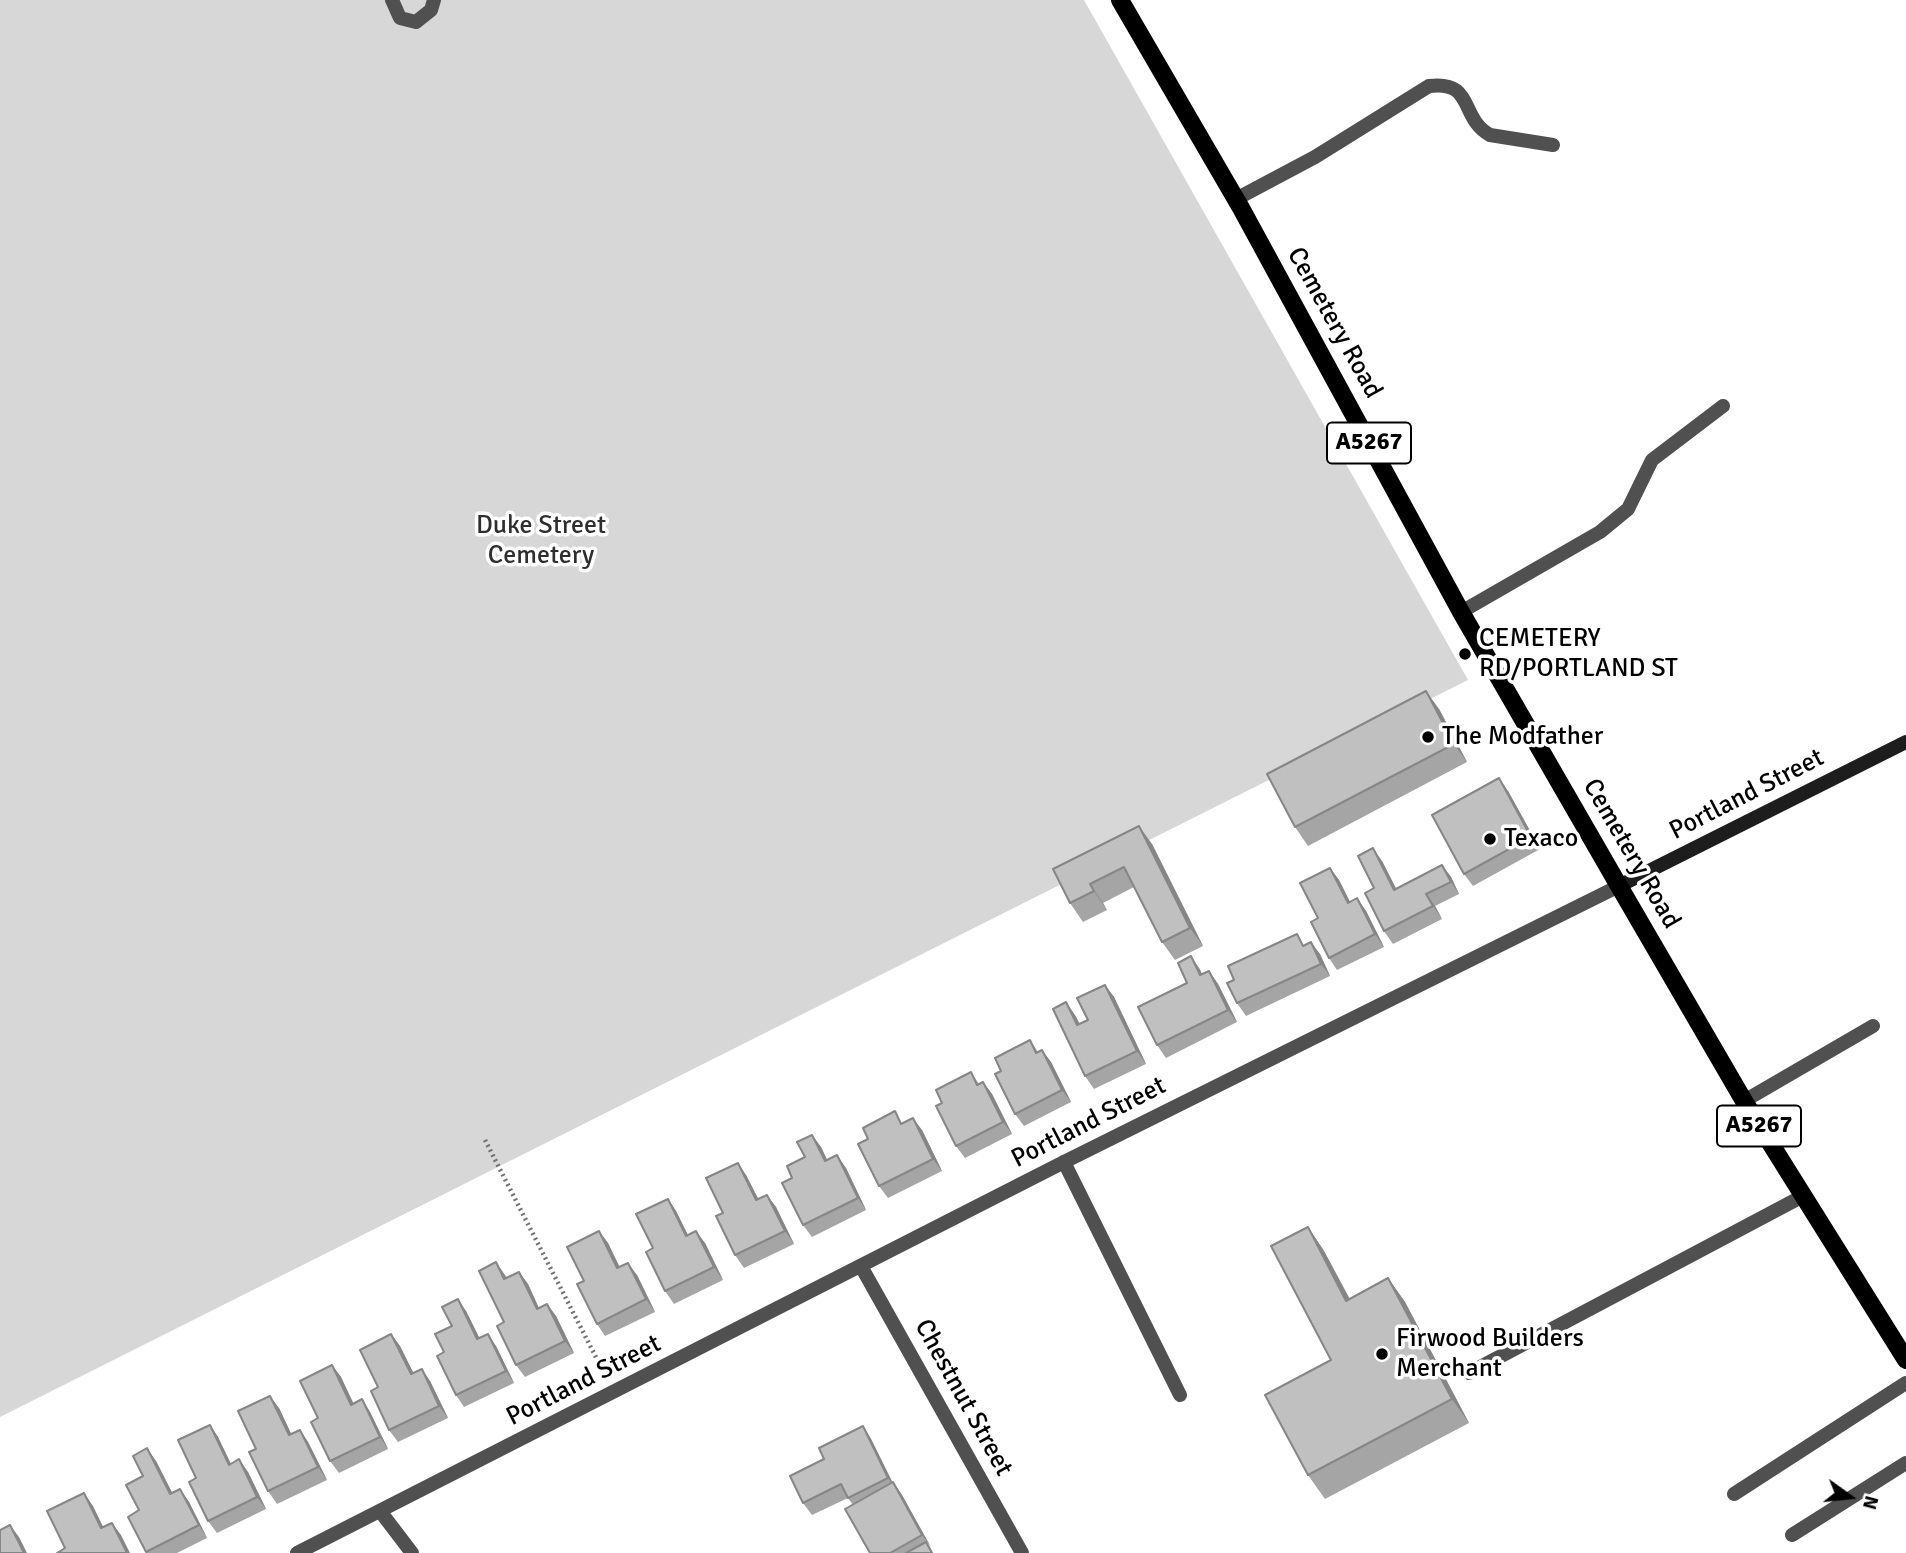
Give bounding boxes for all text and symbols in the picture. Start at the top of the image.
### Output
street label: Cemetery Road [1280,242,1388,404]
road number: A5267 [1327,422,1411,463]
park label: Duke Street Cemetery [476,510,606,572]
place label: CEMETERY RD/PORTLAND ST [1479,623,1678,684]
marker: CEMETERY RD/PORTLAND ST [1457,646,1473,662]
place label: The Modfather [1442,721,1603,753]
marker: The Modfather [1420,729,1436,745]
street label: Portland Street [1665,743,1829,847]
street label: Cemetery Road [1576,774,1686,934]
place label: Texaco [1504,823,1578,855]
marker: Texaco [1482,831,1498,847]
street label: Portland Street [1007,1071,1171,1175]
road number: A5267 [1717,1106,1801,1146]
street label: Chestnut Street [907,1314,1019,1482]
place label: Firwood Builders Merchant [1396,1323,1584,1384]
street label: Portland Street [502,1329,666,1433]
marker: Firwood Builders Merchant [1374,1346,1390,1362]
north arrow [1815,1462,1885,1532]
text: N [1857,1493,1884,1512]

